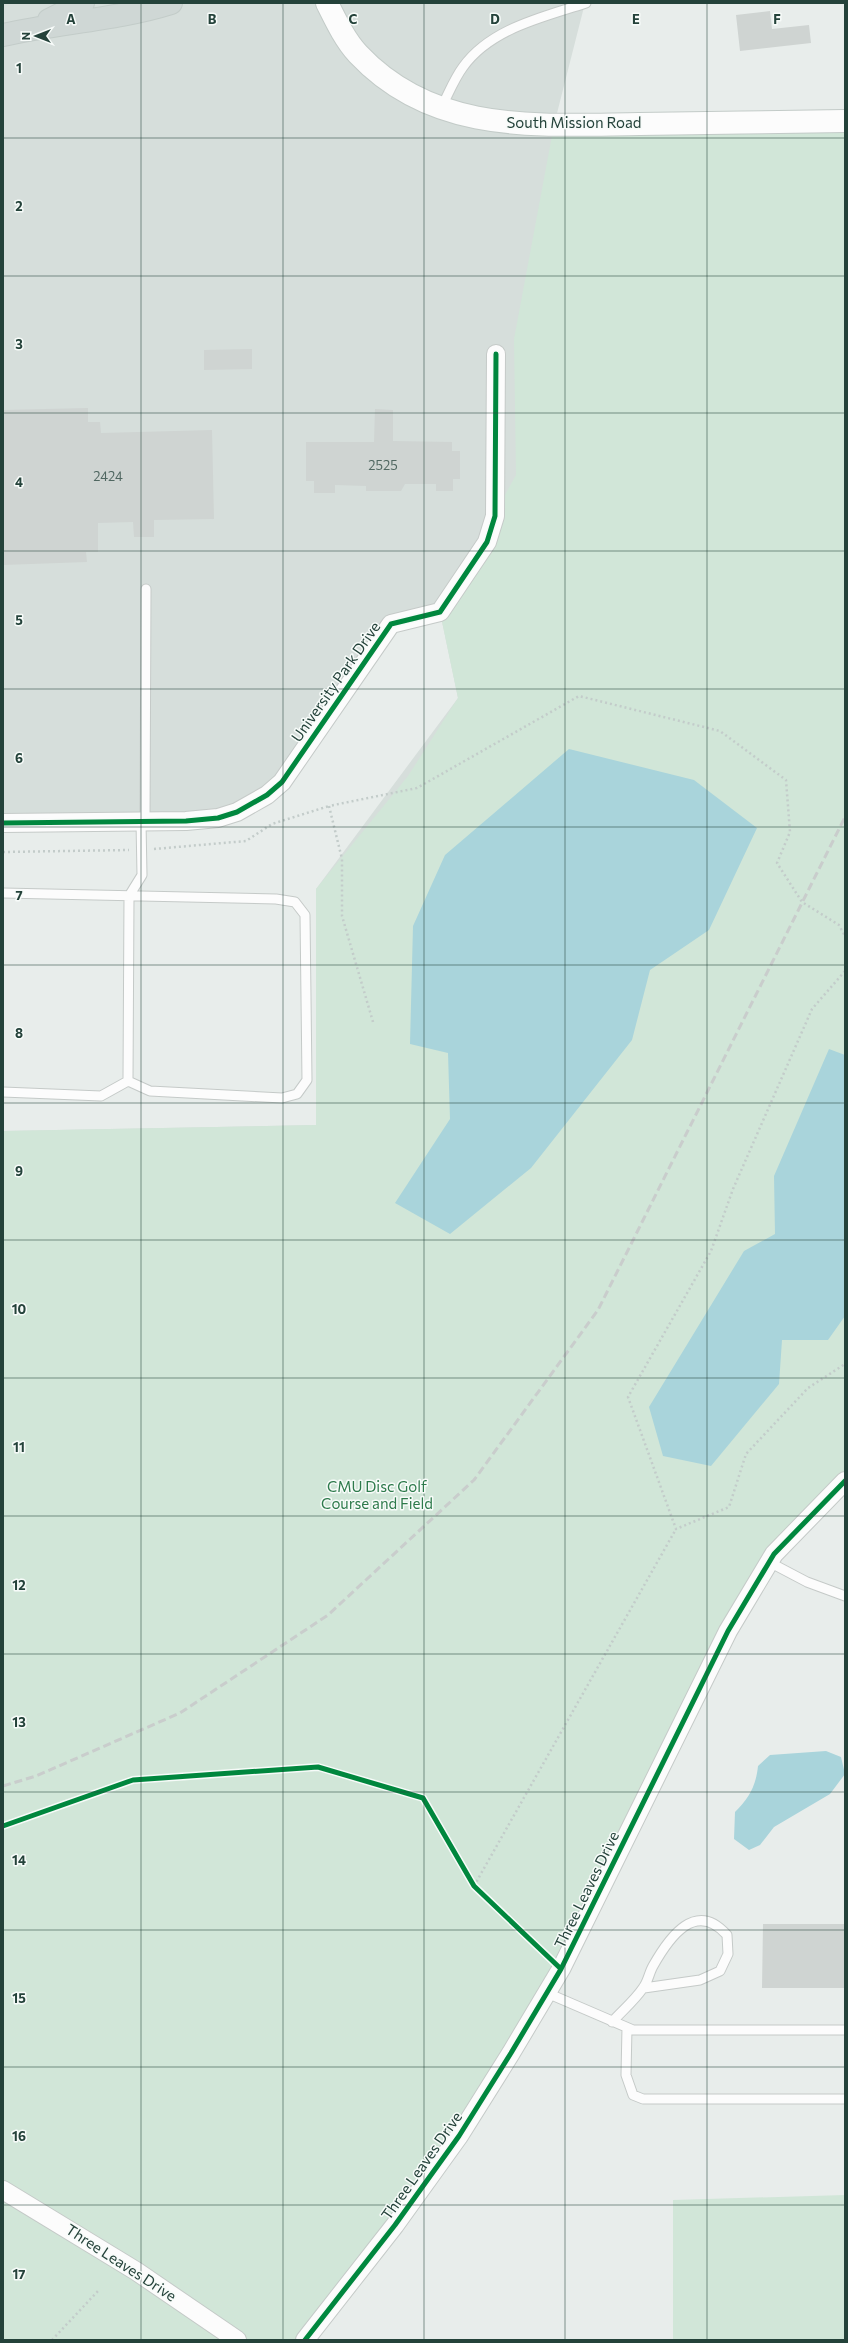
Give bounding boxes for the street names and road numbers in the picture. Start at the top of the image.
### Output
street label: South Mission Road [507,113,641,131]
street label: University Park Drive [287,618,383,745]
street label: Three Leaves Drive [550,1828,622,1951]
street label: Three Leaves Drive [377,2108,465,2223]
street label: Three Leaves Drive [63,2220,180,2305]

